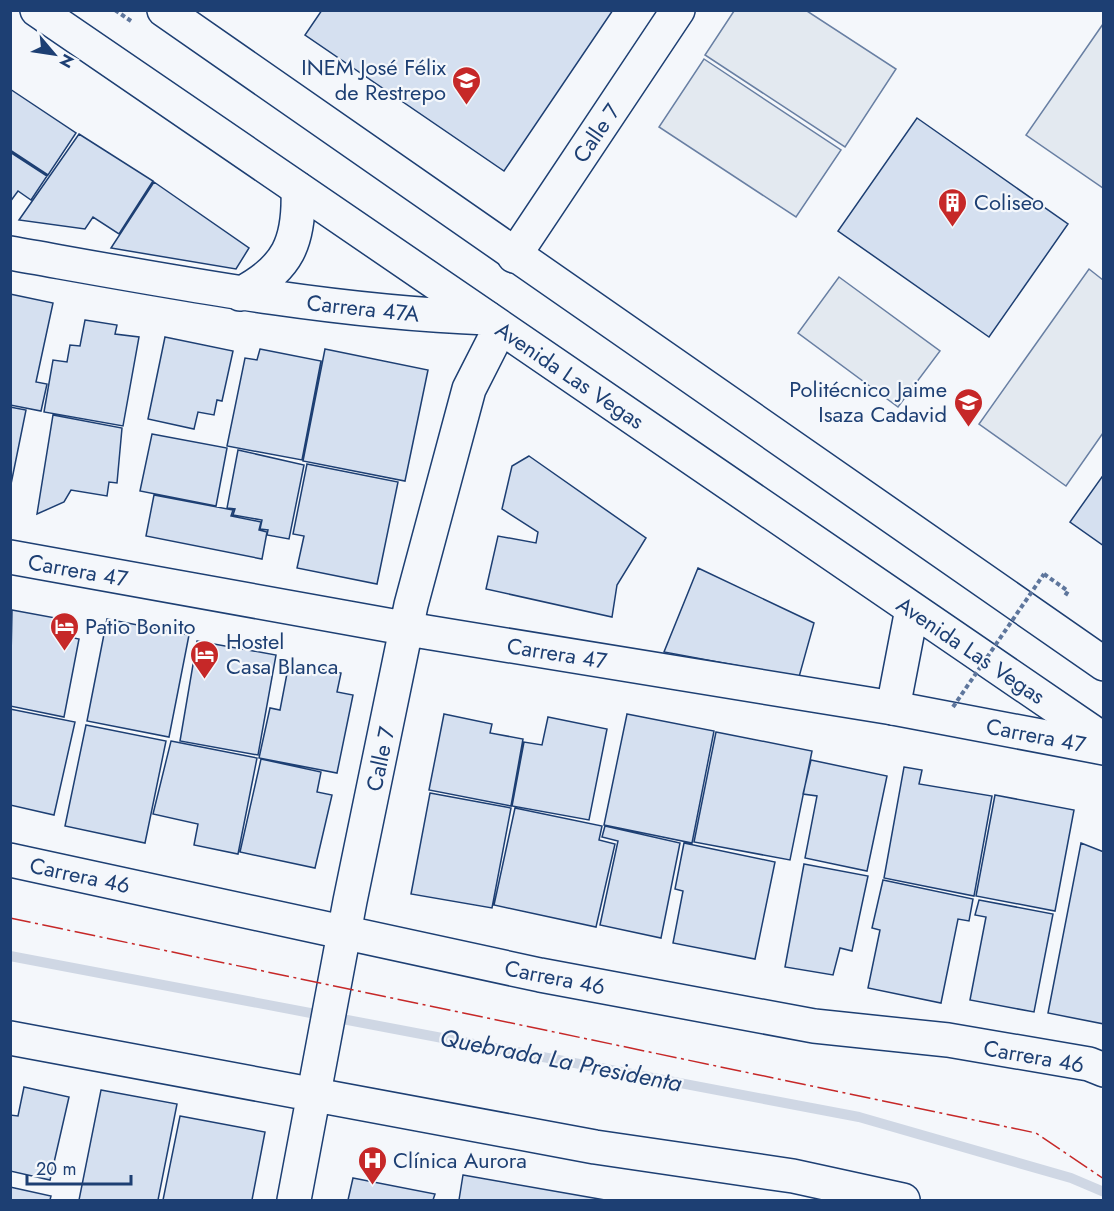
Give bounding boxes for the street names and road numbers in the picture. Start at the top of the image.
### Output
street label: Calle 7 [564,97,628,169]
street label: Carrera 47A [305,286,421,330]
street label: Avenida Las Vegas [489,313,651,437]
street label: Carrera 47 [26,545,131,595]
street label: Avenida Las Vegas [890,588,1052,712]
street label: Carrera 47 [505,629,610,677]
street label: Carrera 47 [983,710,1089,760]
street label: Calle 7 [358,723,403,794]
street label: Carrera 46 [27,849,133,901]
street label: Carrera 46 [502,952,608,1002]
street label: Carrera 46 [981,1031,1087,1081]

